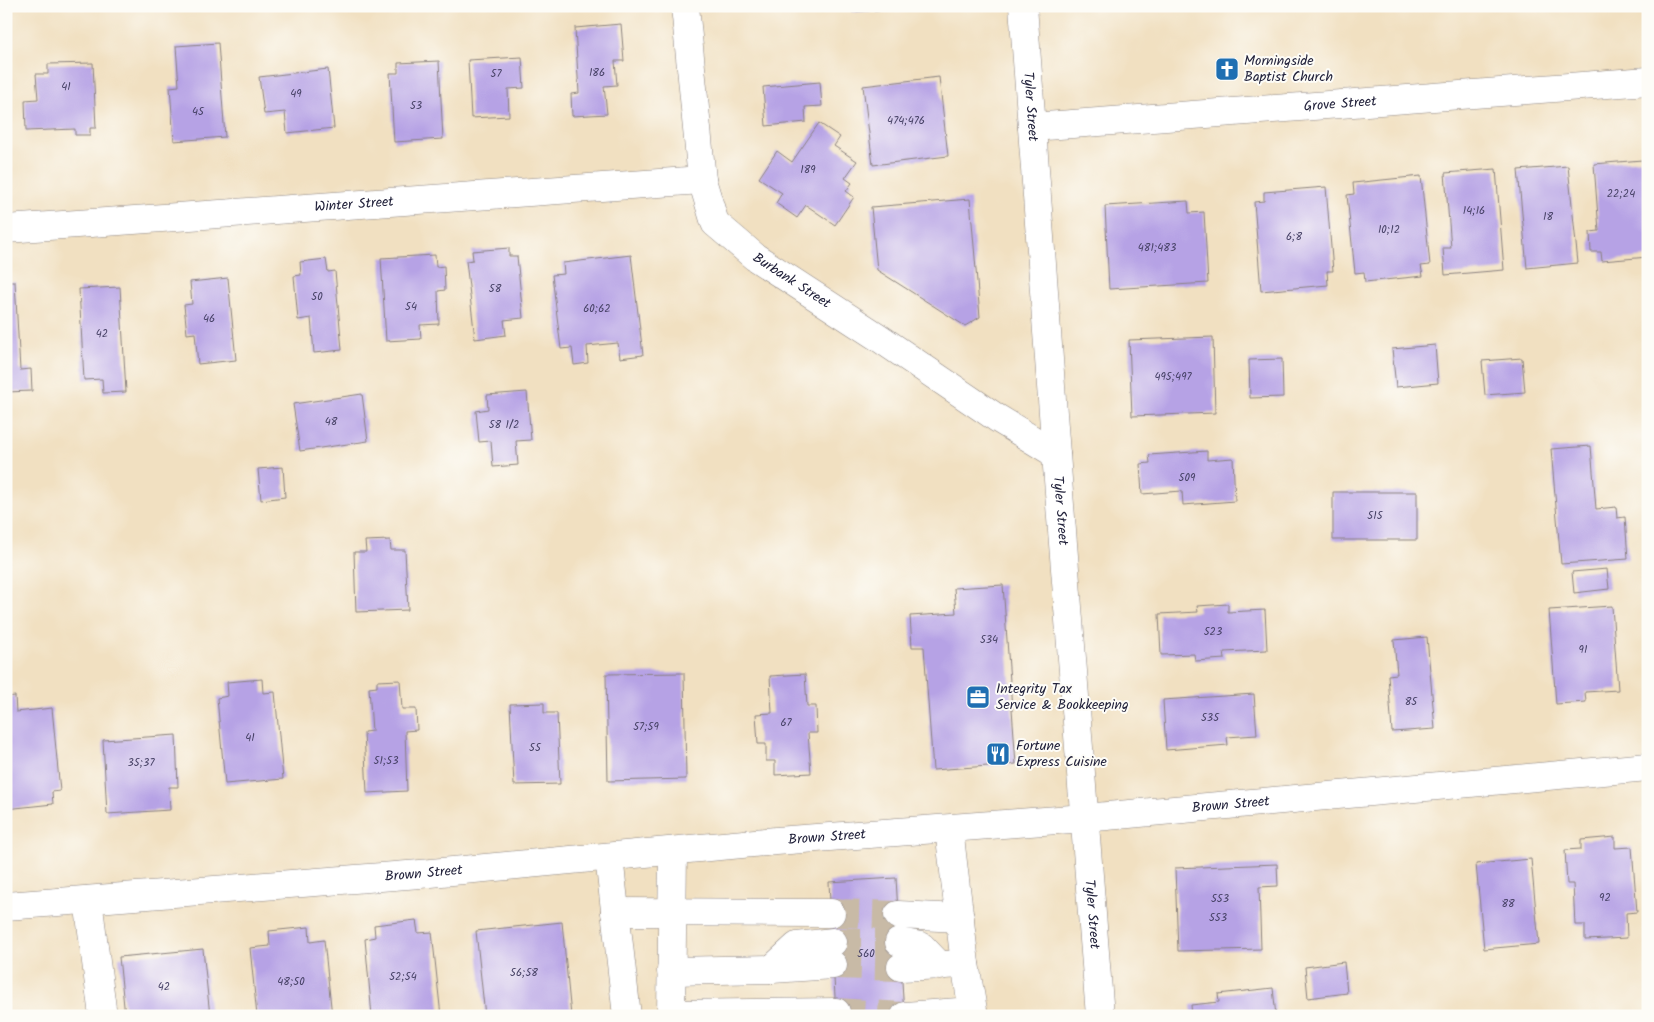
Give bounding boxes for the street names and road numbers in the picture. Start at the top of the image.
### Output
street label: Tyler Street [1017,71,1044,143]
street label: Grove Street [1303,90,1378,118]
street label: Winter Street [314,191,395,218]
street label: Burbank Street [748,247,836,315]
street label: Tyler Street [1047,475,1074,547]
street label: Brown Street [1191,790,1271,819]
street label: Brown Street [787,823,867,851]
street label: Brown Street [384,859,464,888]
street label: Tyler Street [1078,879,1106,951]

